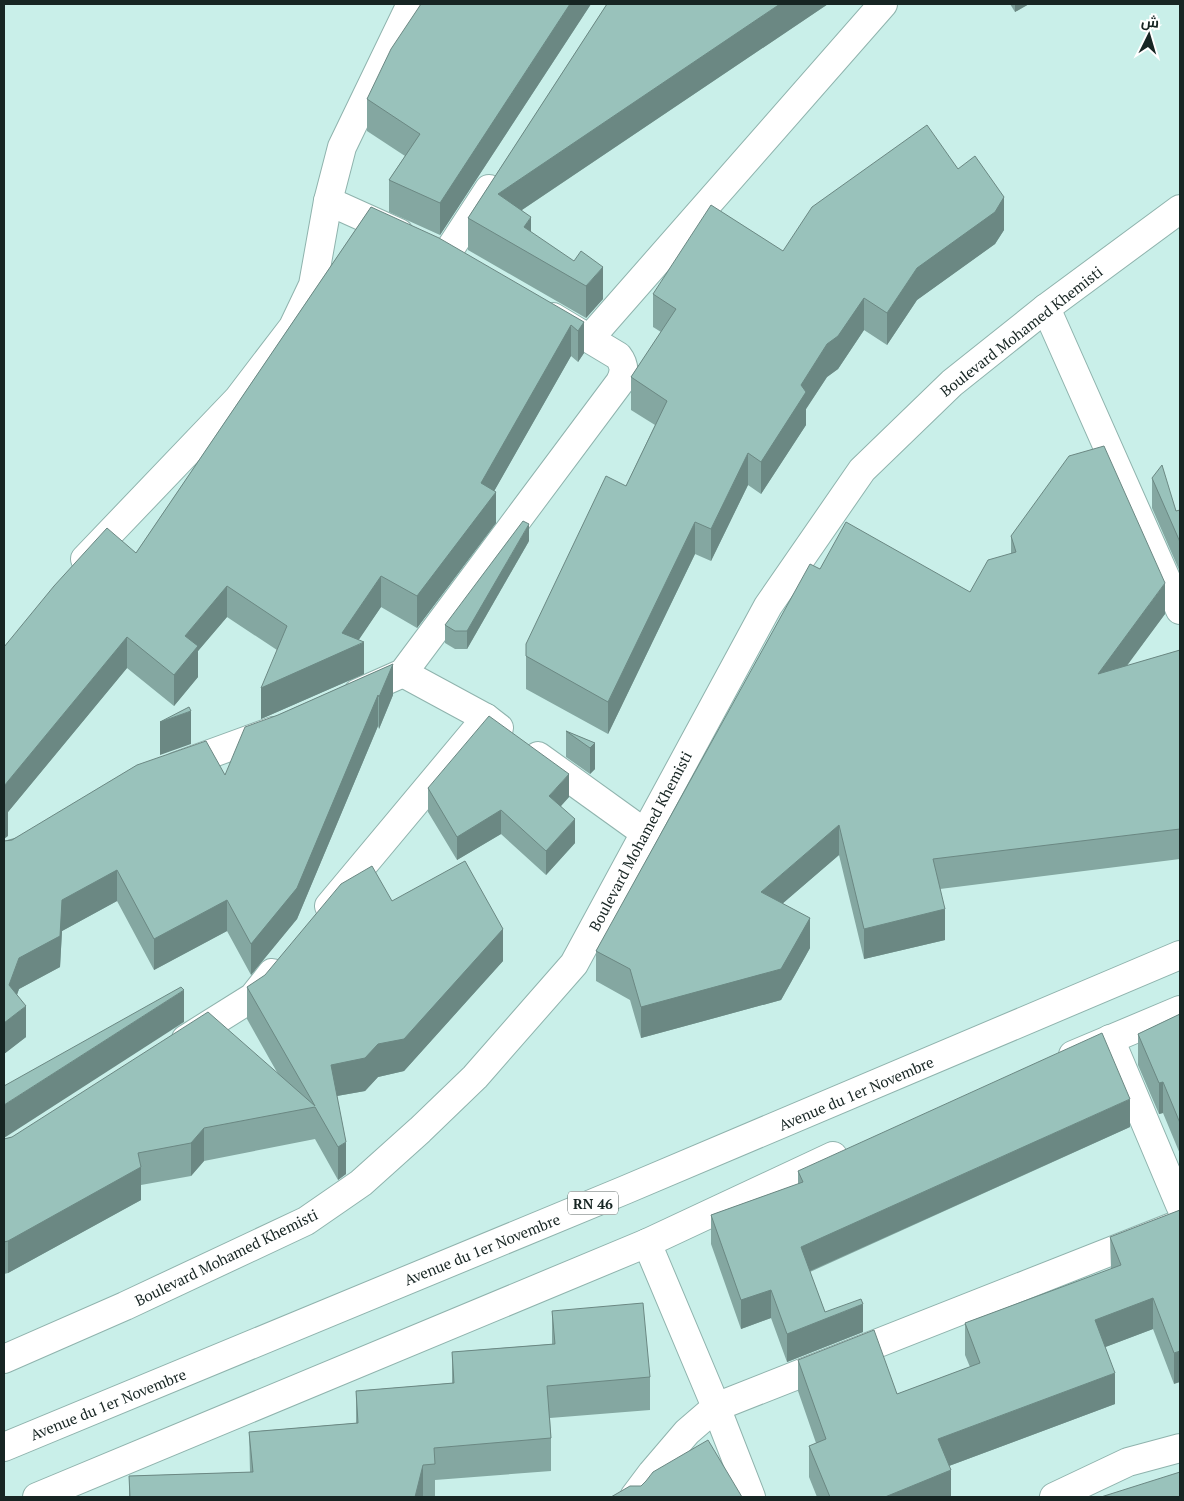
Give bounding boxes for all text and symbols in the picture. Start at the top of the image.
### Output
north arrow [1124,10,1174,60]
text: ش [1140,11,1160,32]
street label: Boulevard Mohamed Khemisti [936,261,1106,401]
street label: Boulevard Mohamed Khemisti [584,748,696,934]
street label: Avenue du 1er Novembre [775,1051,937,1135]
road number: RN 46 [568,1192,618,1214]
street label: Boulevard Mohamed Khemisti [131,1204,321,1310]
street label: Avenue du 1er Novembre [401,1209,563,1289]
street label: Avenue du 1er Novembre [27,1364,189,1444]

